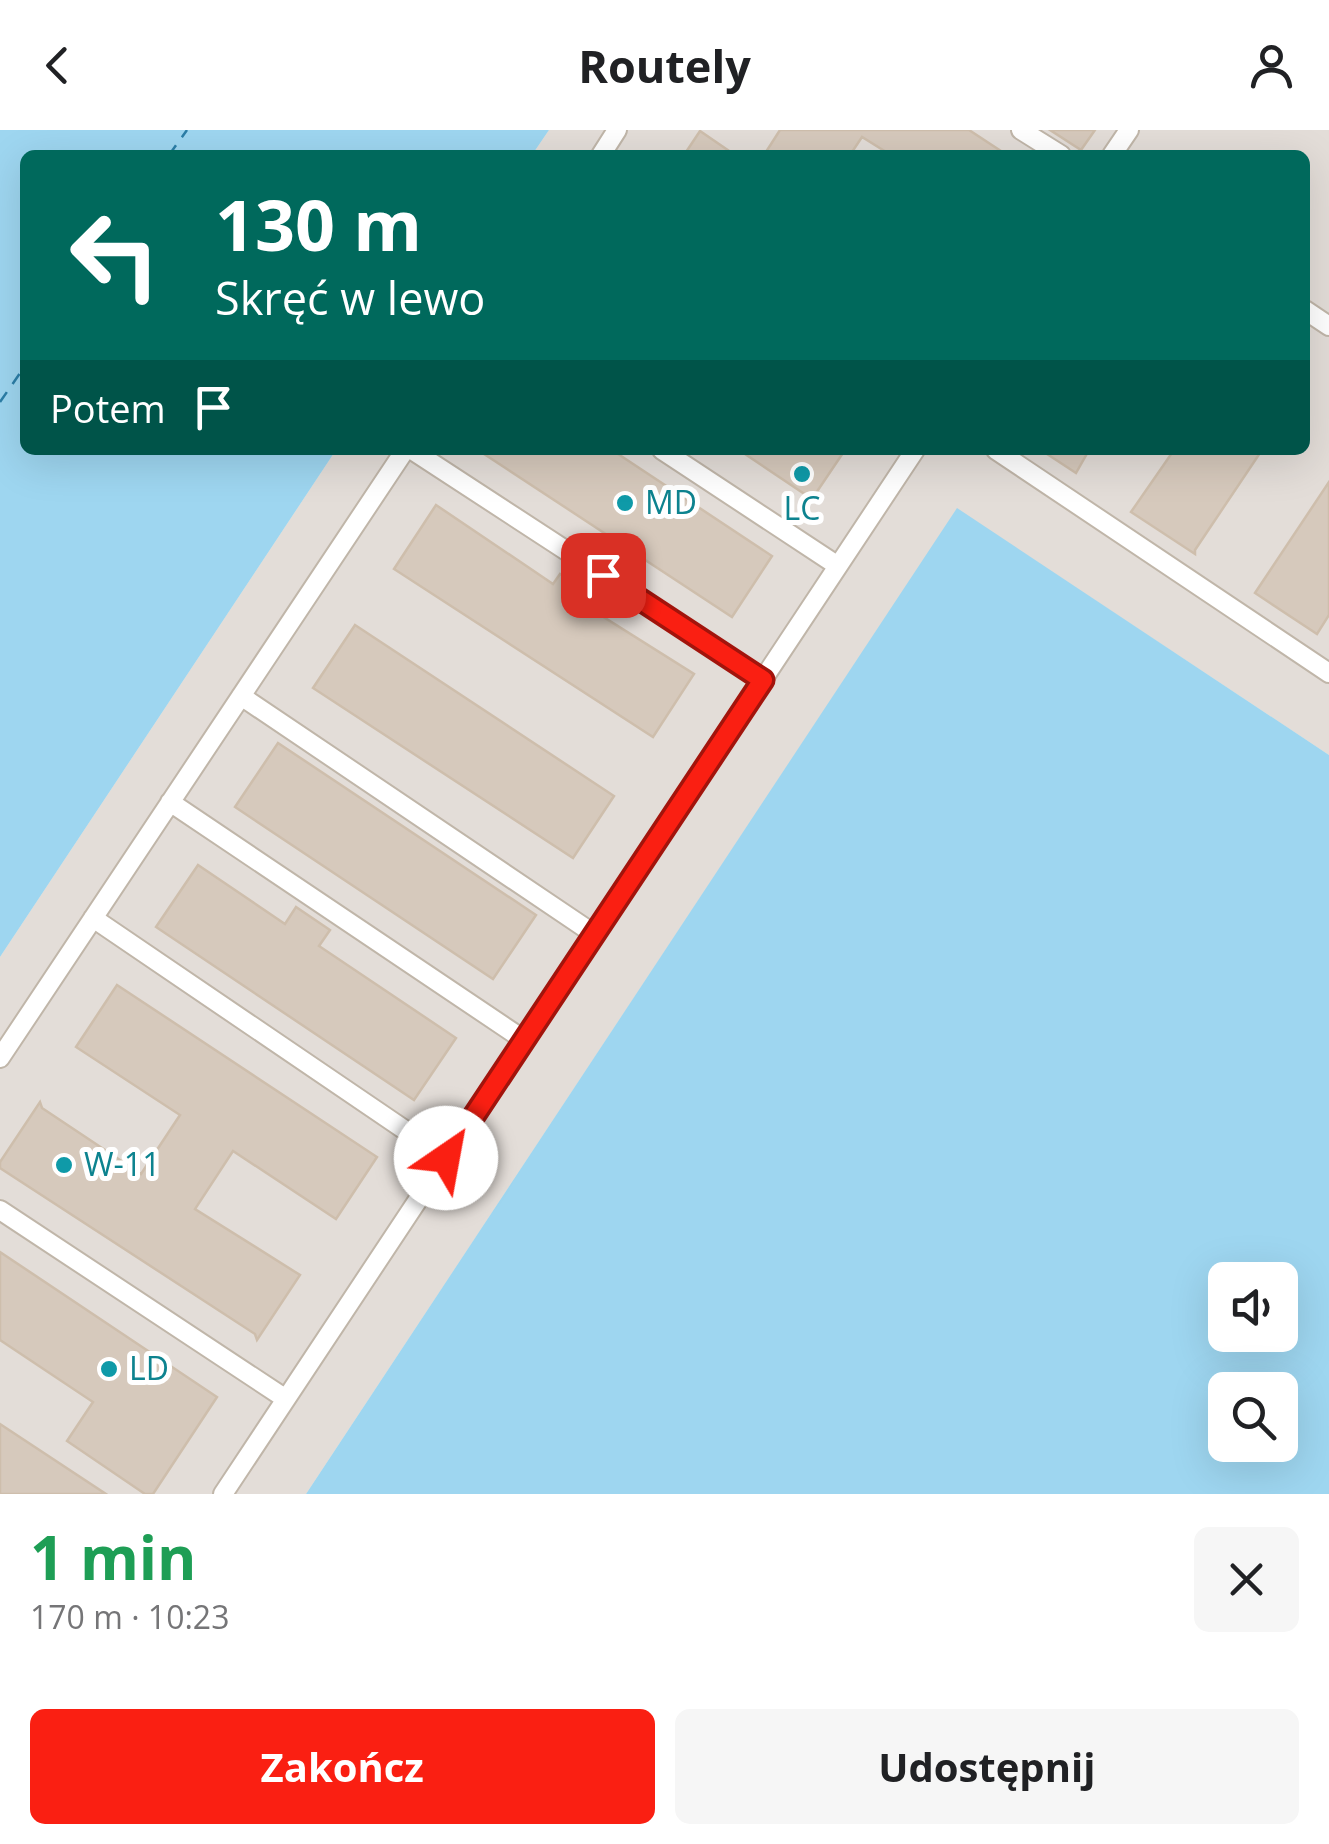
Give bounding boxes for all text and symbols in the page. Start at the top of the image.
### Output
text: Routely [578,35,751,96]
icon: back [30,38,85,93]
icon: person [1244,38,1299,93]
text: 130 m [215,176,422,272]
icon: left [50,190,180,320]
text: Skręć w lewo [215,267,485,328]
icon: arrive [186,380,241,435]
text: Potem [50,382,166,434]
marker: LC [791,463,813,485]
place label: MD [645,480,697,523]
place label: LC [784,486,820,529]
marker: MD [614,492,636,514]
pin [561,533,646,618]
icon: arrive [576,548,631,603]
position arrow [394,1106,498,1210]
place label: W-11 [84,1142,160,1185]
marker: W-11 [53,1154,75,1176]
map controls [1208,1262,1298,1462]
button: sound [1208,1262,1298,1352]
place label: LD [129,1346,169,1389]
marker: LD [98,1358,120,1380]
button: search [1208,1372,1298,1462]
text: 1 min [30,1516,197,1598]
button: close [1194,1527,1299,1632]
text: 170 m · 10:23 [30,1595,229,1638]
button: Zakończ [30,1709,655,1824]
button: Udostępnij [675,1709,1299,1824]

